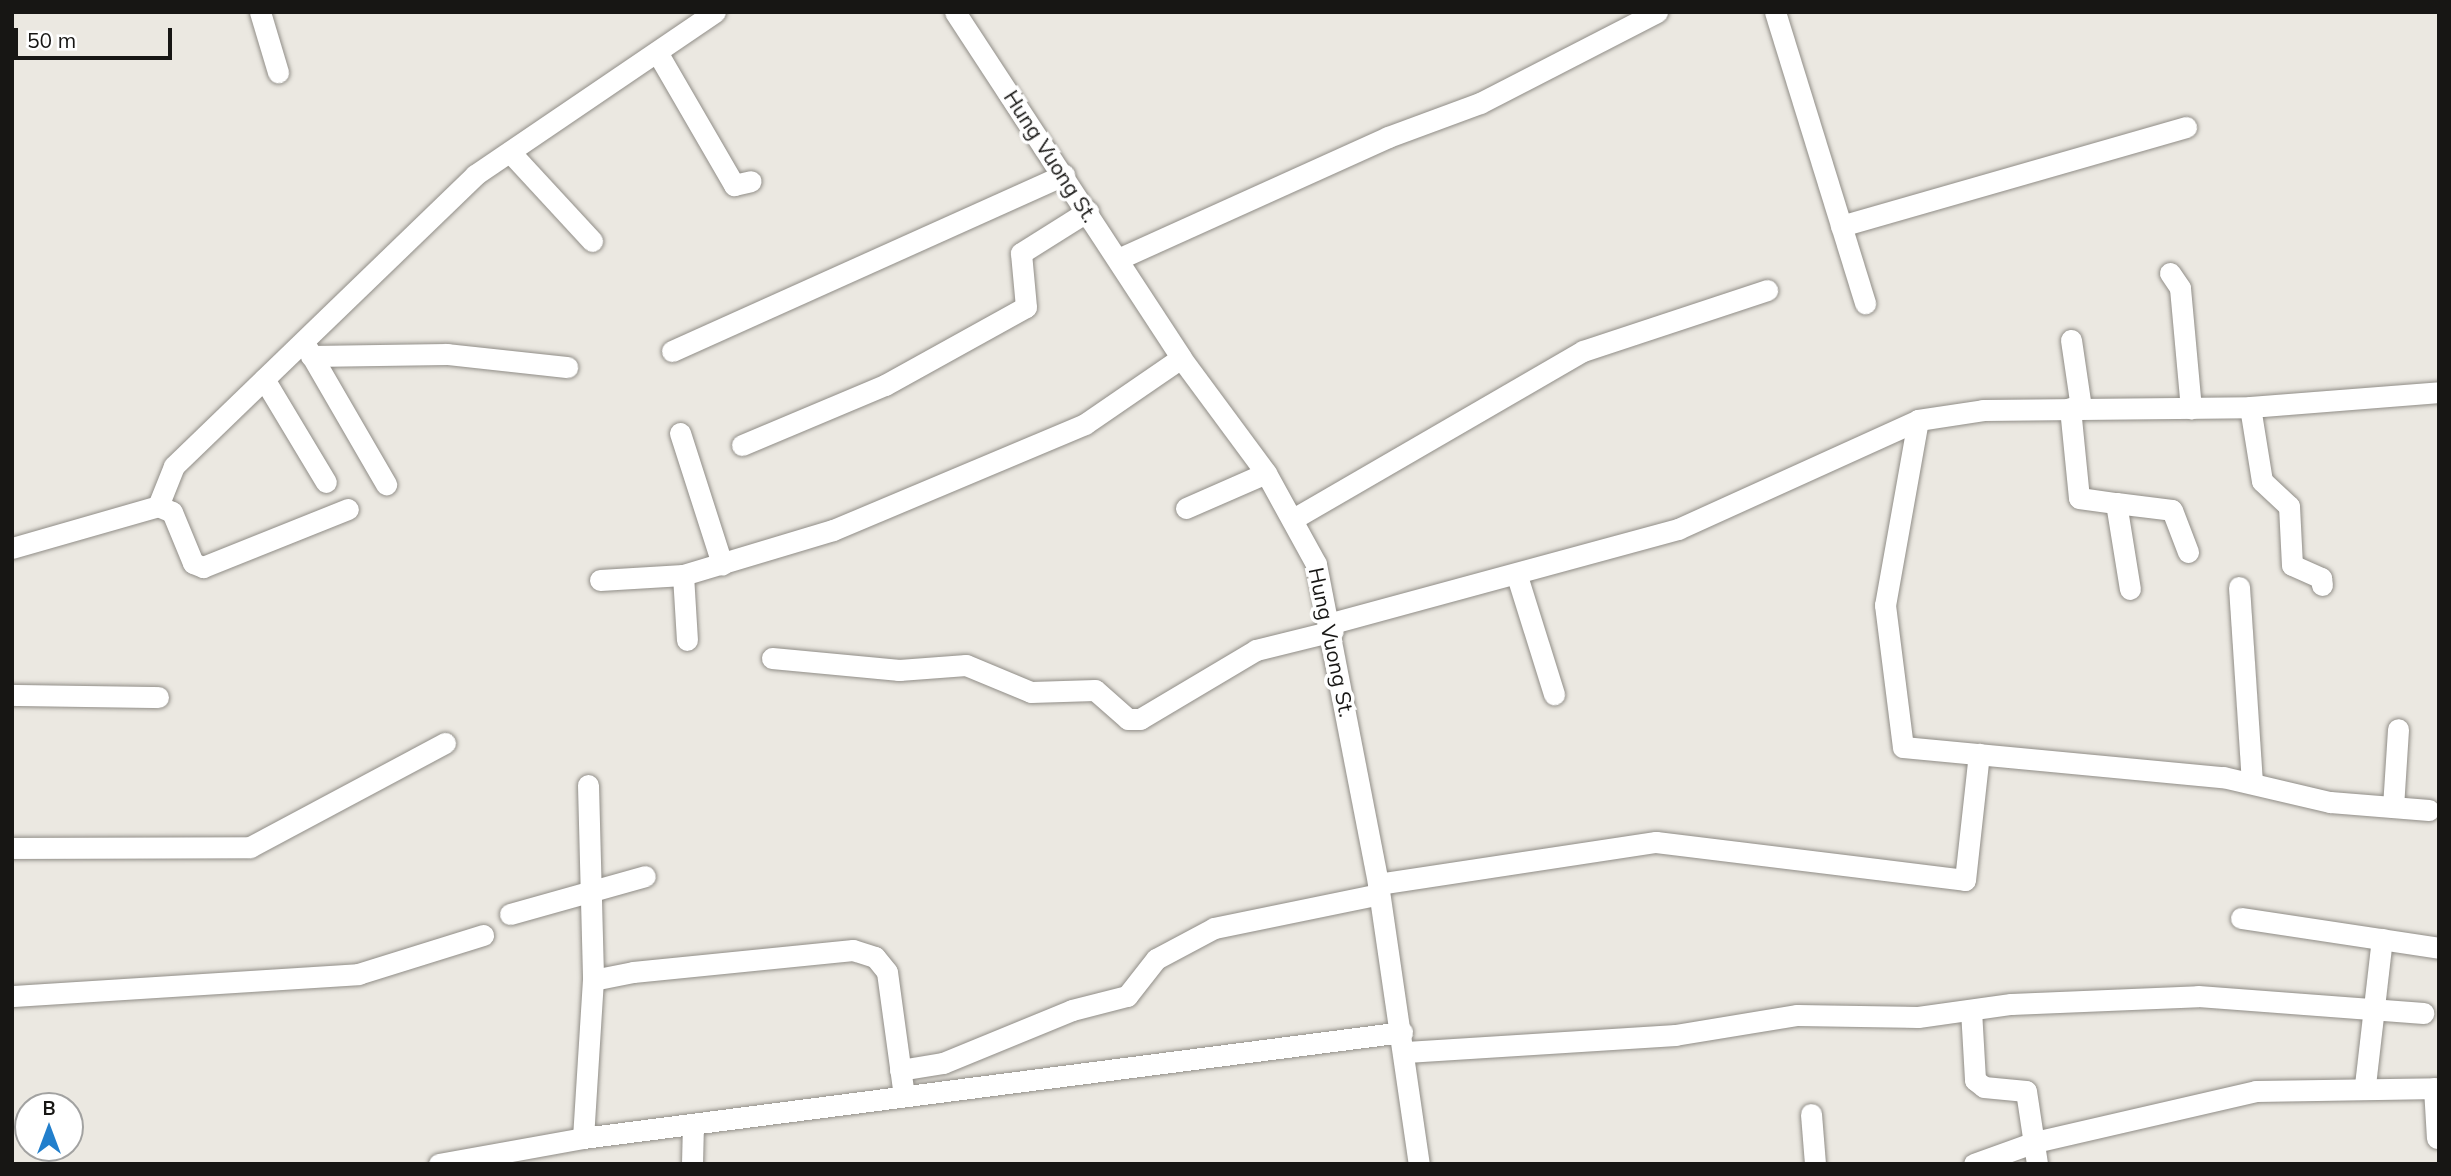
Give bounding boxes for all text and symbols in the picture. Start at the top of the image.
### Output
scale bar [18,14,175,58]
text: 50 m [27,27,76,53]
street label: Hung Vuong St. [999,85,1103,227]
street label: Hung Vuong St. [1304,565,1360,719]
north arrow [14,1092,84,1162]
text: B [42,1096,56,1120]

